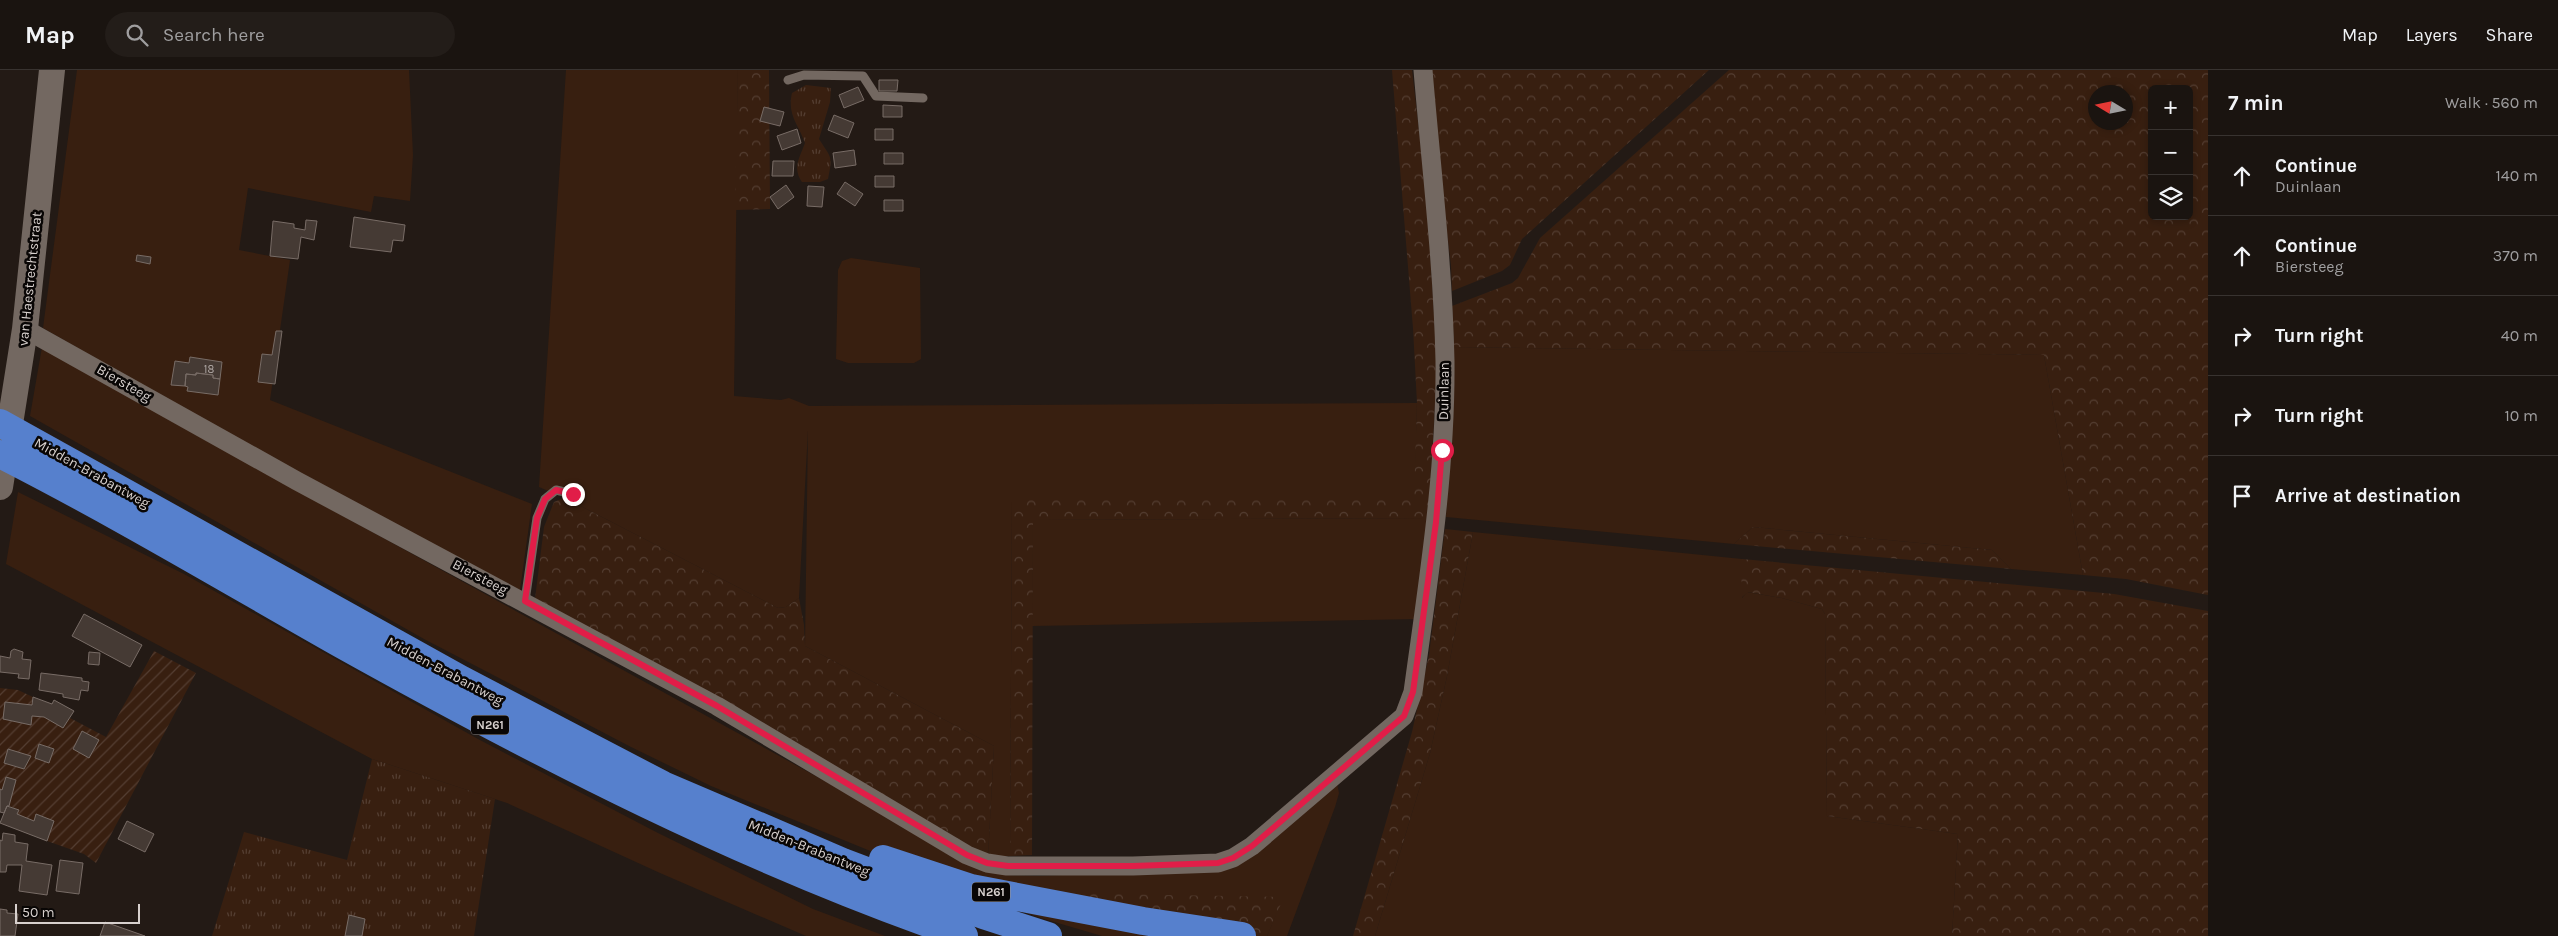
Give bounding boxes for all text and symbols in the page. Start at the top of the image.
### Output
search box [105,12,455,57]
text: Map [25,21,75,49]
icon: search [123,21,151,49]
text: Search here [163,24,265,46]
text: Map [2342,24,2378,46]
text: Layers [2406,24,2458,46]
text: Share [2486,24,2533,46]
north arrow [2088,85,2133,130]
map controls [2148,85,2193,220]
button: + [2148,85,2193,130]
text: 7 min [2228,91,2284,115]
text: Walk · 560 m [2445,93,2538,112]
button: − [2148,130,2193,175]
text: Continue [2275,155,2357,177]
icon: ahead [2228,162,2256,190]
text: 140 m [2496,166,2538,185]
button: layers [2148,175,2193,220]
text: Duinlaan [2275,177,2341,196]
street label: van Haestrechtstraat [14,211,46,347]
text: Continue [2275,235,2357,257]
icon: ahead [2228,242,2256,270]
text: 370 m [2493,246,2538,265]
text: Biersteeg [2275,257,2344,276]
icon: right [2228,322,2256,350]
text: Turn right [2275,325,2364,347]
text: 40 m [2501,326,2538,345]
street label: Biersteeg [94,361,154,405]
street label: Duinlaan [1435,362,1453,420]
house number: 18 [204,363,214,376]
icon: right [2228,402,2256,430]
text: Turn right [2275,405,2364,427]
text: 10 m [2504,406,2538,425]
street label: Midden-Brabantweg [31,434,153,512]
route start [1431,439,1454,462]
icon: arrive [2228,482,2256,510]
route end [562,483,585,506]
text: Arrive at destination [2275,485,2461,507]
street label: Biersteeg [450,555,511,599]
street label: Midden-Brabantweg [384,633,506,709]
road number: N261 [471,716,509,734]
street label: Midden-Brabantweg [746,816,872,880]
road number: N261 [972,882,1010,902]
scale bar [15,901,140,924]
text: 50 m [22,904,55,921]

